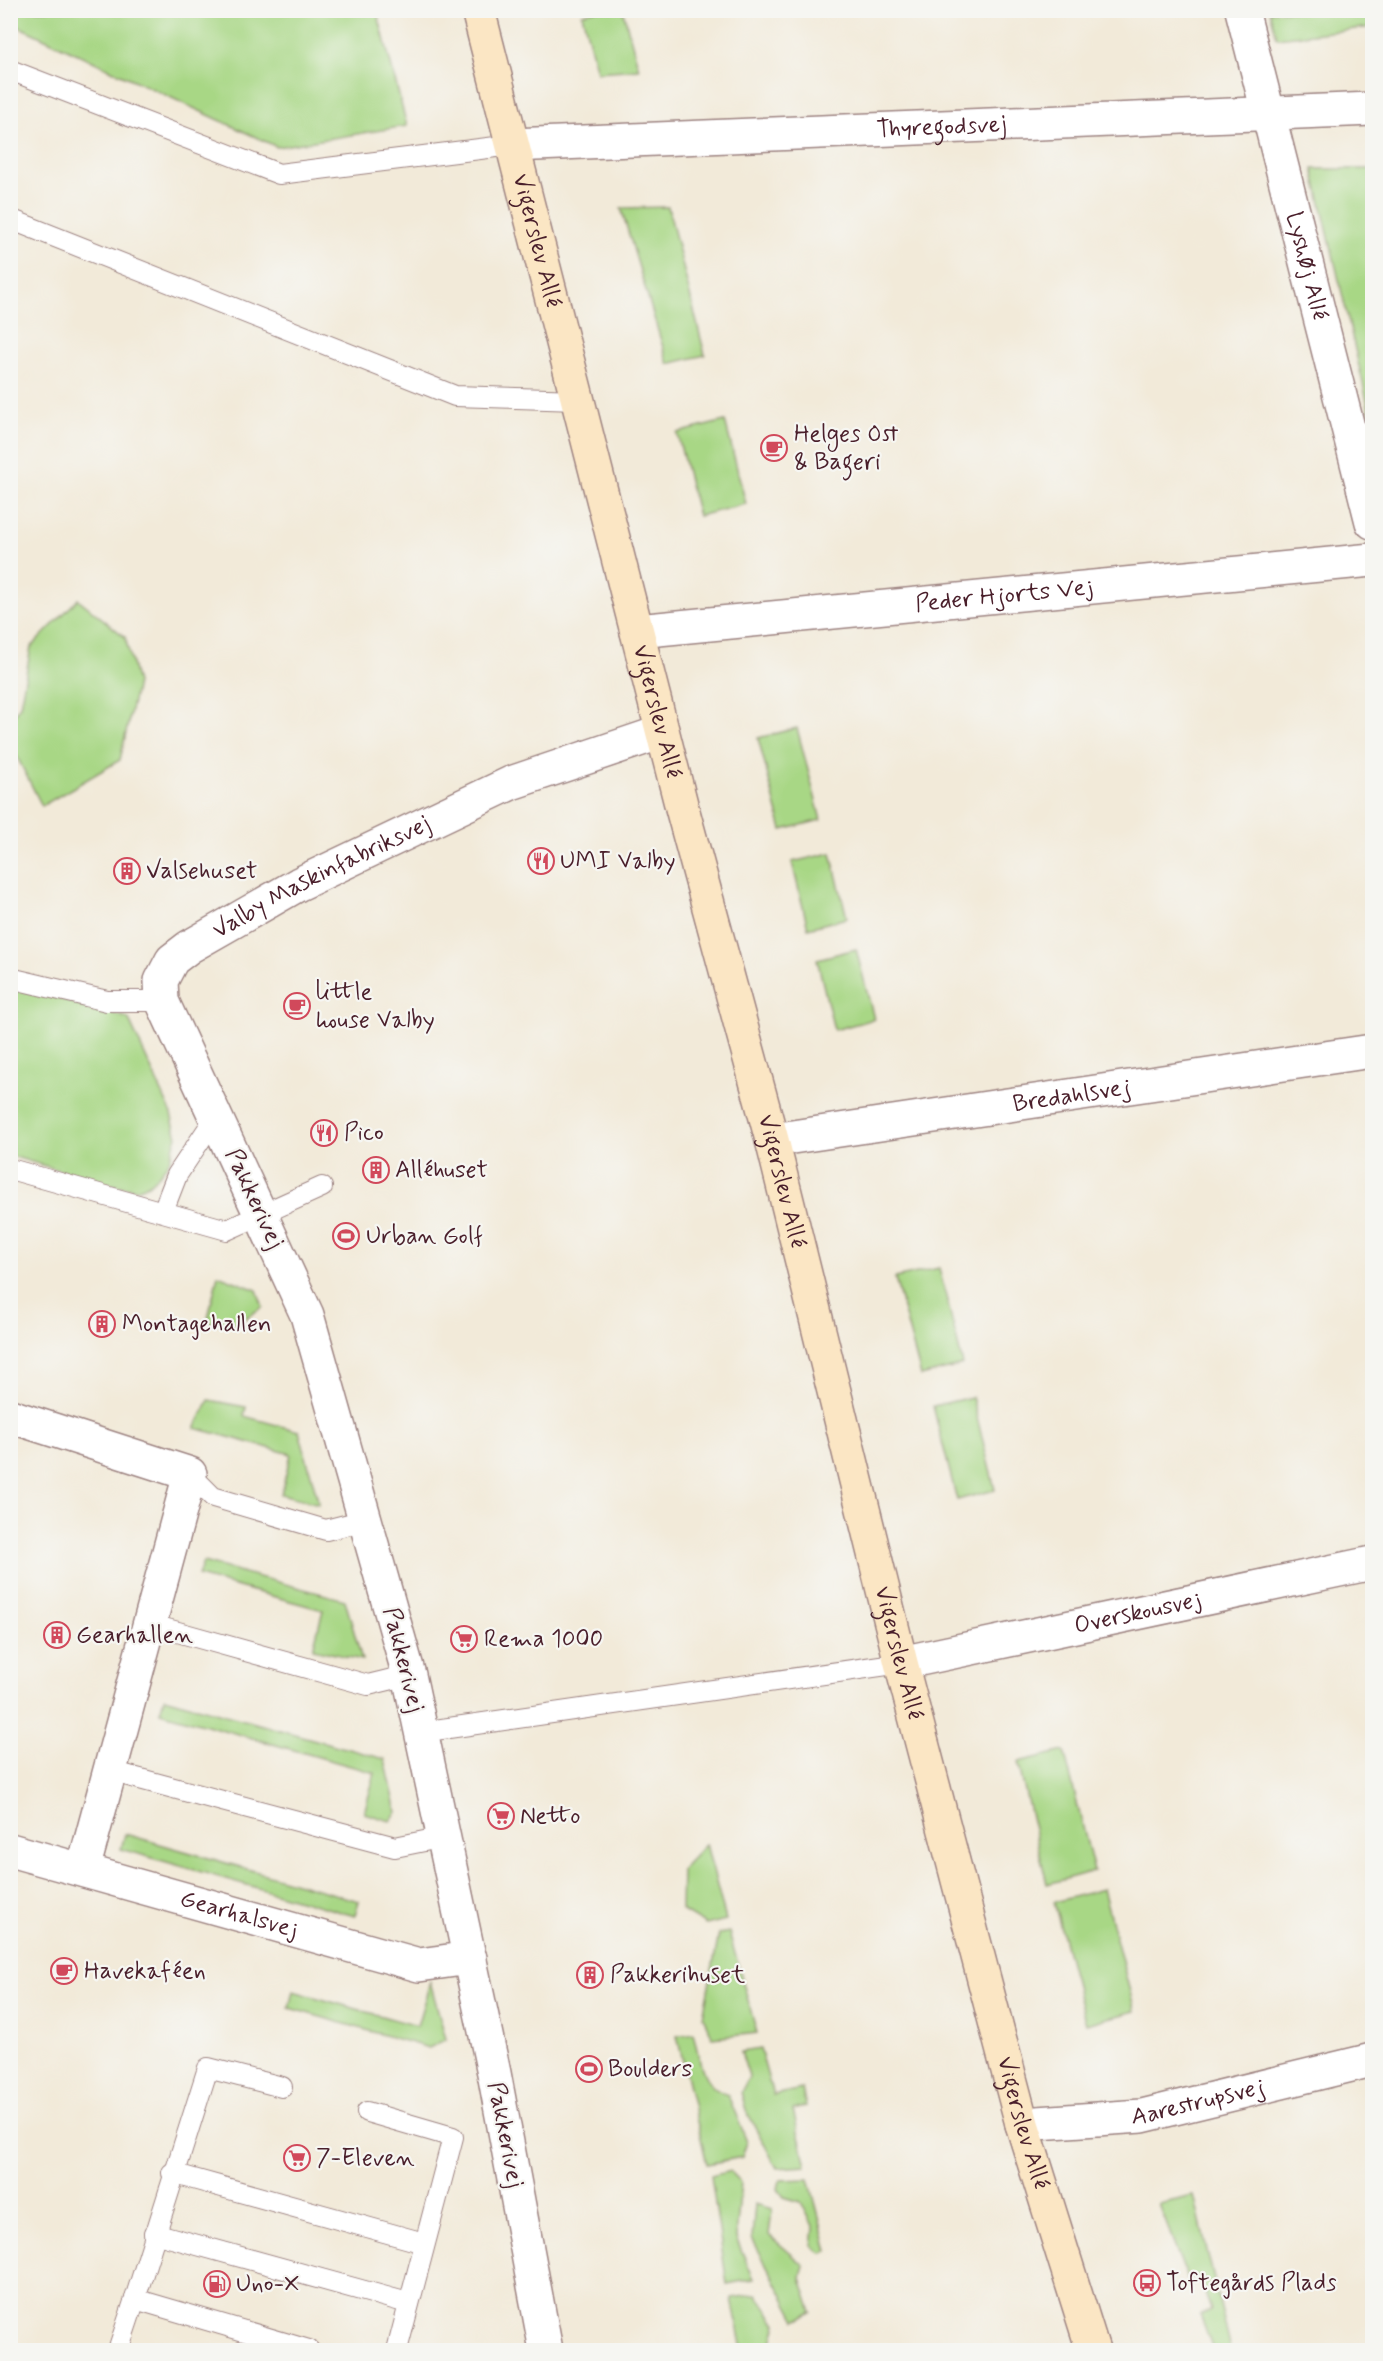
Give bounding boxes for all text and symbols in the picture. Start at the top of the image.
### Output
street label: Thyregodsvej [876,109,1007,146]
street label: Vigerslev Allé [505,170,569,311]
street label: Lyshøj Allé [1278,208,1336,324]
place label: Helges Ost & Bageri [794,419,899,481]
cafe icon: Helges Ost & Bageri [759,433,789,463]
street label: Peder Hjorts Vej [914,572,1095,620]
street label: Vigerslev Allé [625,641,689,782]
street label: Valby Maskinfabriksvej [207,808,436,946]
restaurant icon: UMI Valby [526,846,556,876]
place label: UMI Valby [560,846,676,877]
building icon: Valsehuset [112,856,142,886]
place label: Valsehuset [146,856,257,887]
place label: little house Valby [316,977,435,1036]
cafe icon: little house Valby [282,991,312,1021]
street label: Bredahlsvej [1011,1071,1133,1120]
street label: Vigerslev Allé [750,1111,814,1252]
restaurant icon: Pico [309,1118,339,1148]
place label: Pico [344,1118,384,1149]
street label: Pakkerivej [217,1144,291,1254]
building icon: Alléhuset [361,1155,391,1185]
place label: Alléhuset [395,1155,488,1186]
sports icon: Urban Golf [331,1221,361,1251]
place label: Urban Golf [366,1221,483,1252]
building icon: Montagehallen [87,1309,117,1339]
place label: Montagehallen [122,1309,272,1340]
street label: Vigerslev Allé [867,1583,931,1723]
street label: Overskousvej [1071,1584,1204,1641]
street label: Pakkerivej [375,1604,431,1716]
building icon: Gearhallen [42,1620,72,1650]
place label: Gearhallen [76,1620,193,1651]
supermarket icon: Rema 1000 [449,1624,479,1654]
place label: Rema 1000 [484,1624,603,1655]
supermarket icon: Netto [486,1801,516,1831]
place label: Netto [520,1801,580,1832]
street label: Gearhalsvej [177,1883,302,1946]
cafe icon: Havekaféen [49,1956,79,1986]
place label: Havekaféen [84,1956,206,1987]
building icon: Pakkerihuset [575,1960,605,1990]
place label: Pakkerihuset [610,1960,745,1991]
street label: Vigerslev Allé [989,2053,1057,2193]
sports icon: Boulders [574,2054,604,2084]
place label: Boulders [608,2054,693,2085]
street label: Aarestrupsvej [1131,2071,1268,2132]
street label: Pakkerivej [480,2079,530,2191]
supermarket icon: 7-Eleven [282,2143,312,2173]
place label: 7-Eleven [316,2143,415,2174]
bus stop icon: Toftegårds Plads [1132,2268,1162,2298]
place label: Toftegårds Plads [1166,2268,1337,2299]
fuel station icon: Uno-X [202,2269,232,2299]
place label: Uno-X [236,2269,299,2300]

